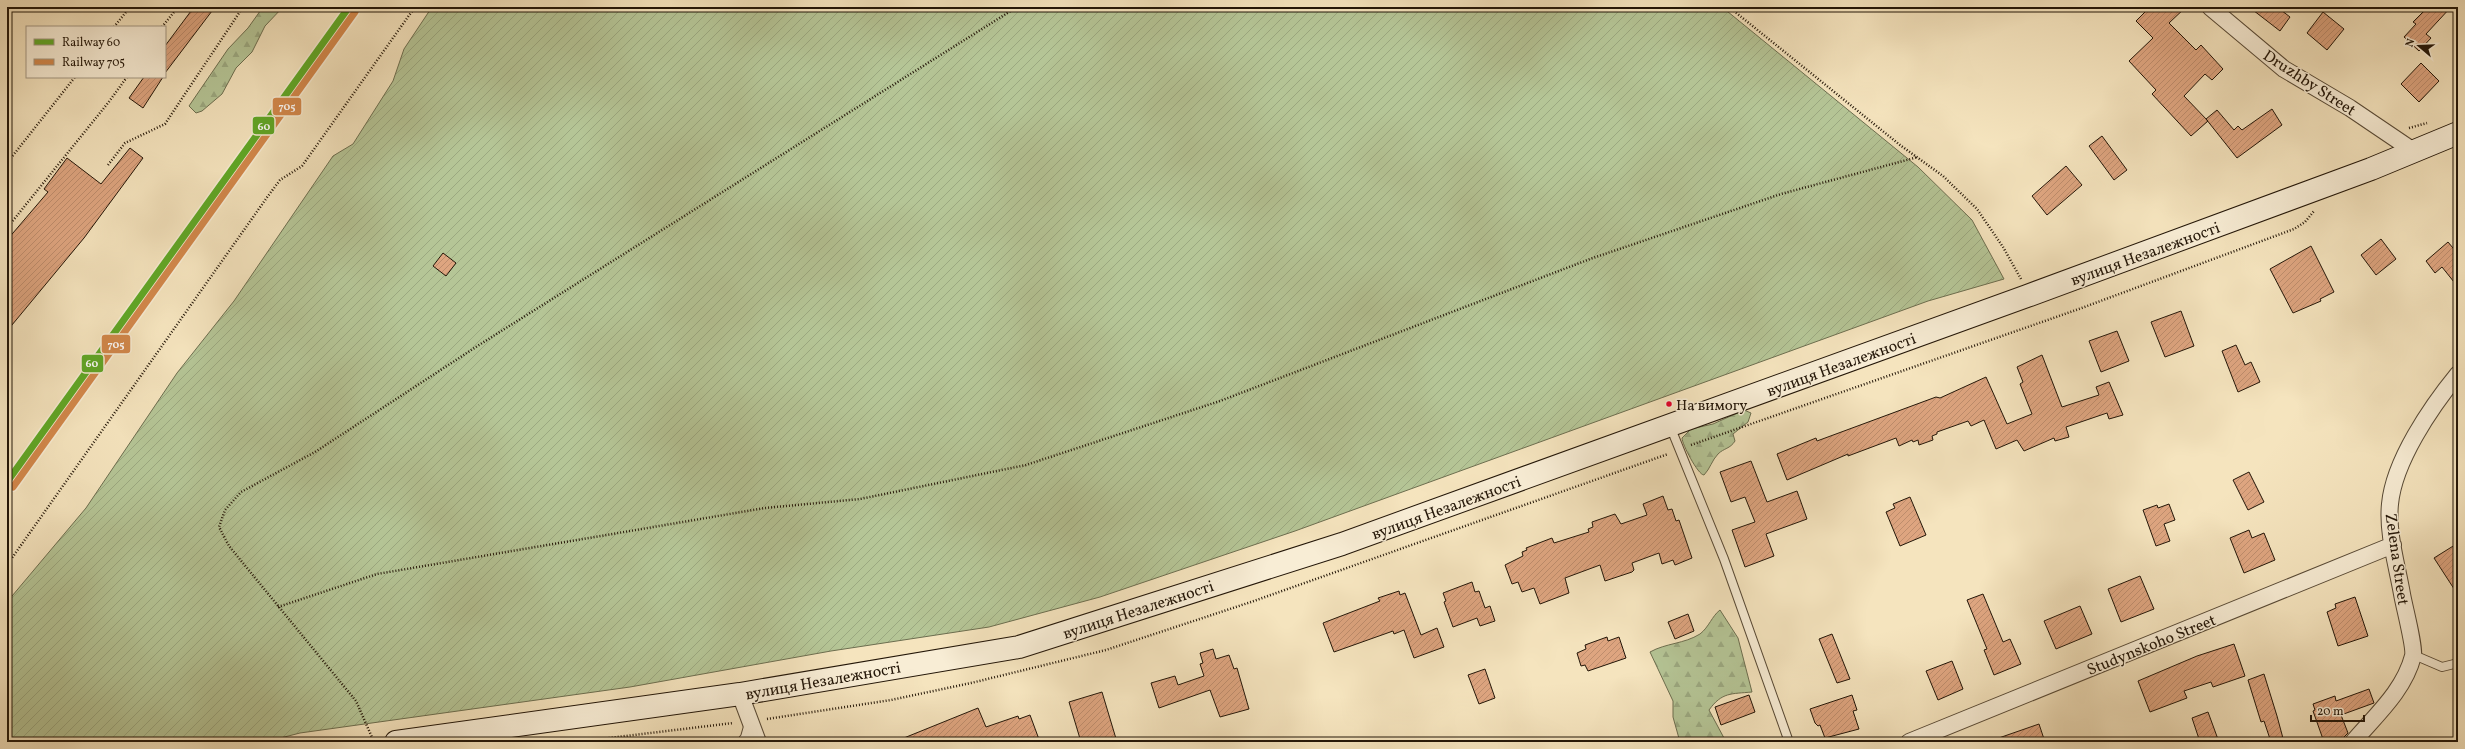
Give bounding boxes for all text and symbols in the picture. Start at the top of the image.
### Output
legend [26,26,166,78]
north arrow [2399,26,2439,66]
text: Railway 60 [62,35,120,51]
text: N [2403,37,2419,49]
street label: Druzhby Street [2258,45,2360,122]
text: Railway 705 [62,55,125,71]
line badge: 705 [272,97,302,116]
text: 705 [279,100,295,115]
line badge: 60 [252,116,275,135]
text: 60 [258,120,271,135]
street label: вулиця Незалежності [2068,218,2224,292]
street label: вулиця Незалежності [1764,329,1920,403]
line badge: 705 [101,334,131,354]
text: 705 [108,338,124,353]
line badge: 60 [81,354,104,373]
text: 60 [86,357,99,372]
place label: На вимогу [1676,396,1747,417]
marker: На вимогу [1664,399,1674,409]
street label: вулиця Незалежності [1369,472,1525,546]
street label: Zelena Street [2379,512,2413,607]
street label: вулиця Незалежності [1060,576,1217,646]
street label: Studynskoho Street [2084,610,2220,682]
street label: вулиця Незалежності [744,657,903,706]
scale bar [2311,697,2364,723]
text: 20 m [2317,704,2344,720]

